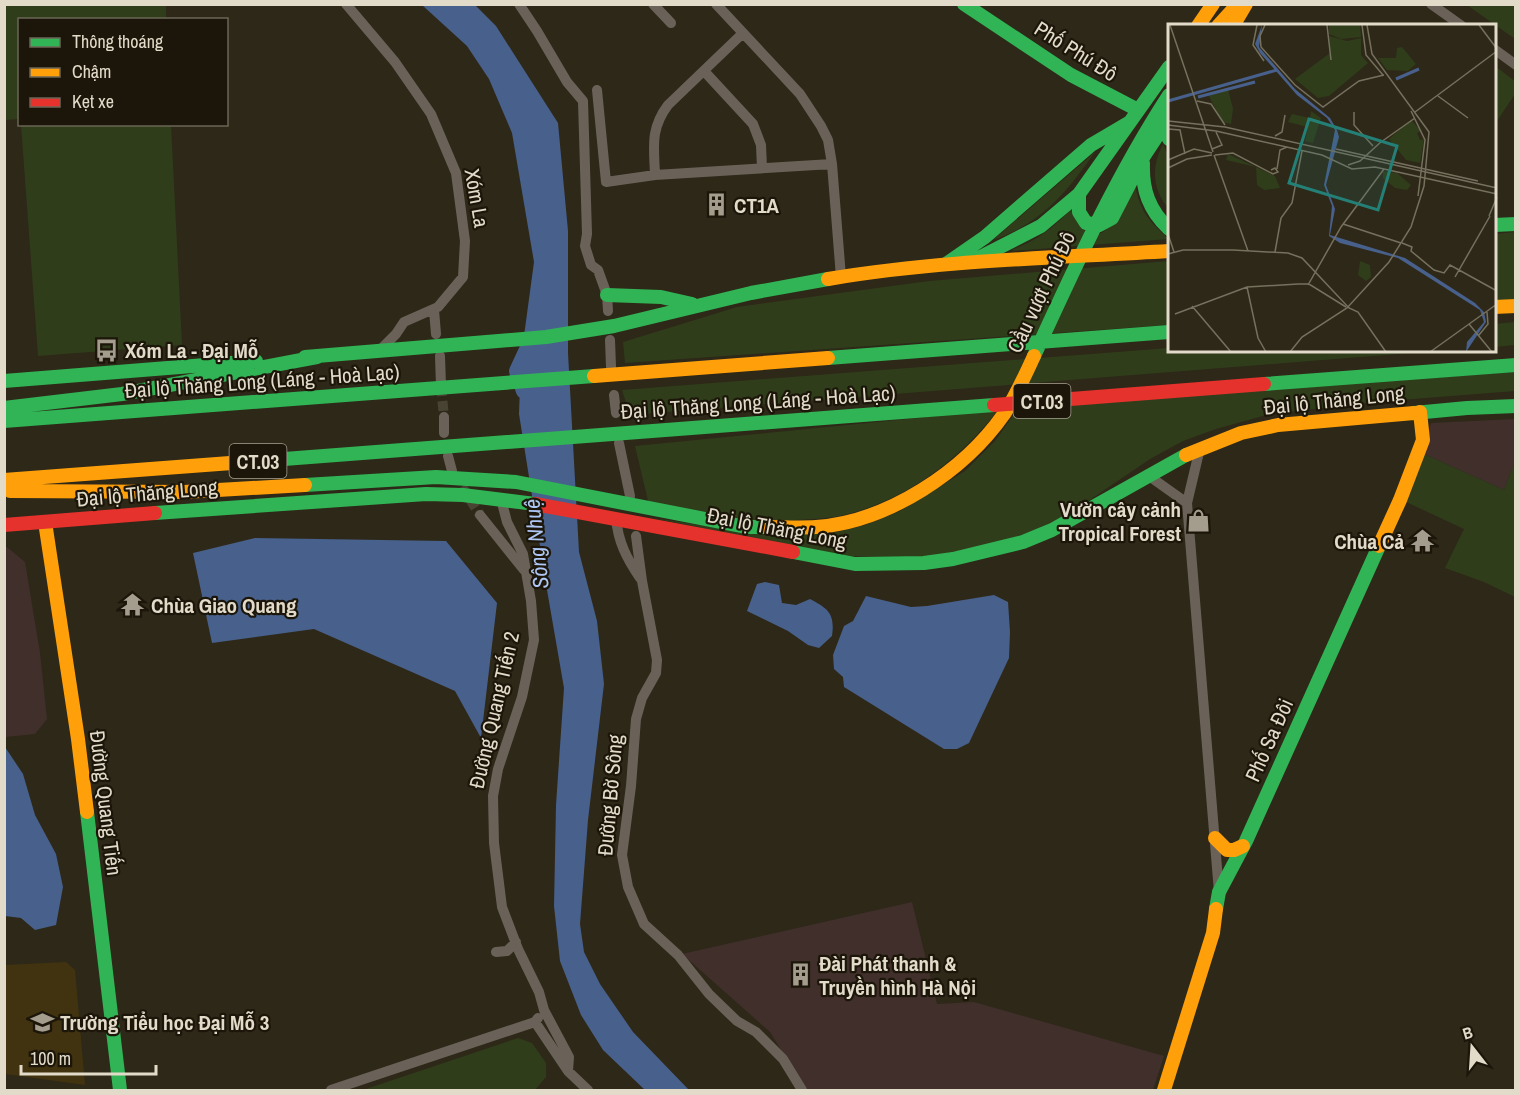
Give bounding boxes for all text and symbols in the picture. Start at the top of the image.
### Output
street label: Phố Phú Đô [1029,14,1123,88]
legend [18,18,228,126]
inset map [1168,24,1496,352]
text: Thông thoáng [72,29,164,54]
text: Chậm [72,59,111,84]
text: Kẹt xe [72,89,114,114]
street label: Xóm La [458,166,496,230]
place label: CT1A [734,191,780,220]
building icon: CT1A [703,192,729,218]
street label: Cầu vượt Phú Đô [1000,226,1082,358]
place label: Xóm La - Đại Mỗ [125,336,258,365]
bus stop icon: Xóm La - Đại Mỗ [94,337,120,363]
street label: Đại lộ Thăng Long (Láng - Hoà Lạc) [124,357,400,405]
street label: Đại lộ Thăng Long (Láng - Hoà Lạc) [620,378,896,426]
street label: Đại lộ Thăng Long [1262,378,1406,422]
road number: CT.03 [1014,384,1070,418]
road number: CT.03 [230,444,286,478]
street label: Đại lộ Thăng Long [75,472,219,514]
place label: Vườn cây cảnh Tropical Forest [1058,495,1181,548]
water label: Sông Nhuệ [516,498,556,590]
street label: Đại lộ Thăng Long [705,500,850,556]
shop icon: Vườn cây cảnh Tropical Forest [1186,508,1212,534]
place label: Chùa Cả [1334,527,1404,556]
temple icon: Chùa Cả [1409,528,1435,554]
place label: Chùa Giao Quang [151,591,297,620]
temple icon: Chùa Giao Quang [120,592,146,618]
street label: Đường Quang Tiến 2 [462,629,526,791]
street label: Phố Sa Đôi [1238,694,1300,786]
street label: Đường Quang Tiến [83,729,129,877]
street label: Đường Bờ Sông [590,733,630,857]
place label: Đài Phát thanh & Truyền hình Hà Nội [819,949,976,1002]
building icon: Đài Phát thanh & Truyền hình Hà Nội [788,962,814,988]
place label: Trường Tiểu học Đại Mỗ 3 [60,1008,269,1037]
school or university icon: Trường Tiểu học Đại Mỗ 3 [29,1009,55,1035]
north arrow [1442,1017,1502,1077]
text: B [1460,1021,1475,1045]
scale bar [21,1038,156,1076]
text: 100 m [30,1046,71,1071]

